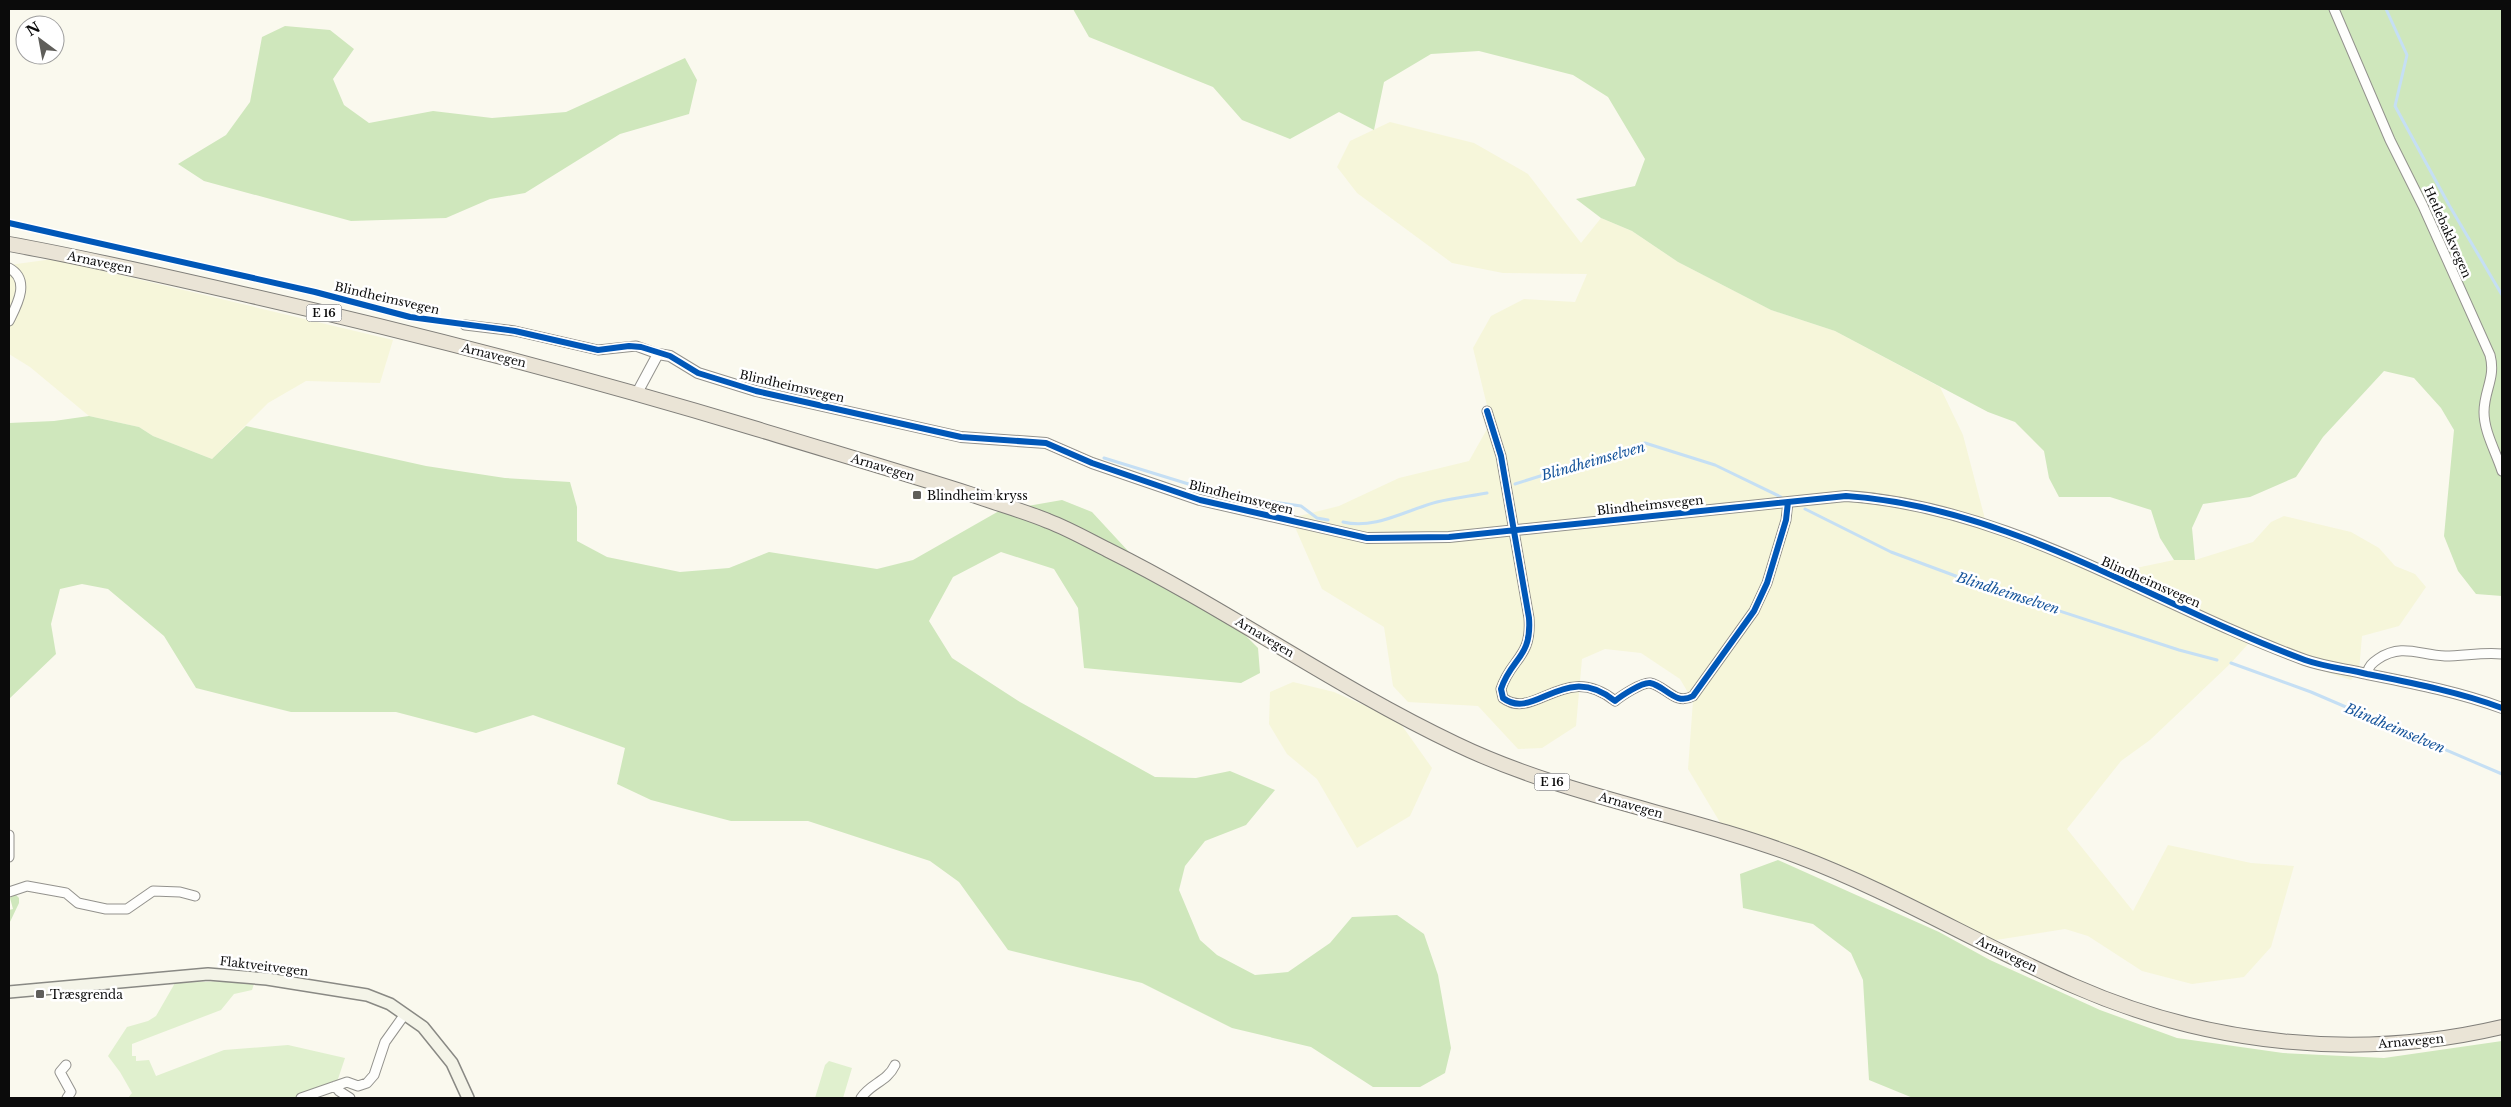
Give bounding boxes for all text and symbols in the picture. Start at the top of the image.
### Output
north arrow [15,15,65,65]
text: N [23,18,43,40]
street label: Hetlebakkvegen [2421,184,2475,280]
street label: Arnavegen [65,248,134,276]
street label: Blindheimsvegen [333,279,441,317]
road number: E 16 [306,304,342,322]
street label: Arnavegen [459,340,528,370]
street label: Blindheimsvegen [738,367,846,405]
water label: Blindheimselven [1538,438,1647,485]
street label: Arnavegen [848,450,917,484]
street label: Blindheimsvegen [1187,477,1295,517]
place label: Blindheim kryss [927,488,1028,503]
marker: Blindheim kryss [911,489,923,501]
street label: Blindheimsvegen [1596,492,1704,518]
street label: Blindheimsvegen [2099,553,2203,611]
water label: Blindheimselven [1953,568,2062,618]
street label: Arnavegen [1232,613,1297,660]
water label: Blindheimselven [2341,698,2448,757]
road number: E 16 [1534,774,1570,790]
street label: Arnavegen [1596,788,1665,821]
street label: Arnavegen [1973,932,2040,975]
street label: Flaktveitvegen [219,953,309,979]
place label: Træsgrenda [50,987,123,1002]
marker: Træsgrenda [34,988,46,1000]
street label: Arnavegen [2377,1031,2444,1051]

